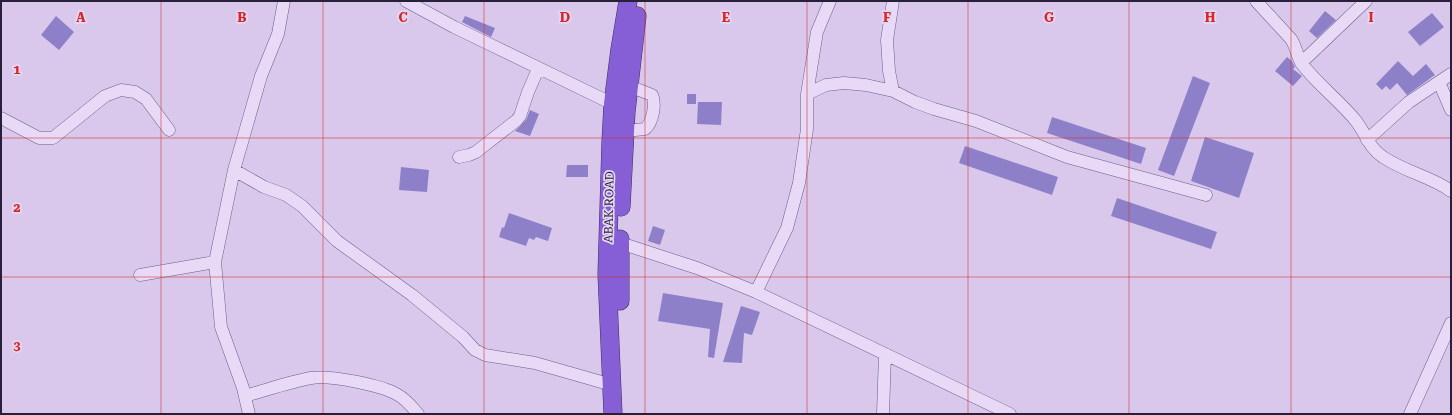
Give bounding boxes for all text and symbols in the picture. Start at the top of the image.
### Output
text: A [76,10,86,25]
text: B [237,10,247,25]
text: C [398,10,408,25]
text: D [560,10,570,25]
text: E [722,10,730,25]
text: F [883,10,891,25]
text: G [1044,10,1054,25]
text: H [1205,10,1216,25]
text: I [1368,10,1374,25]
text: 1 [13,62,21,77]
street label: ABAK ROAD [601,171,617,243]
text: 2 [13,200,21,215]
text: 3 [13,338,21,353]

